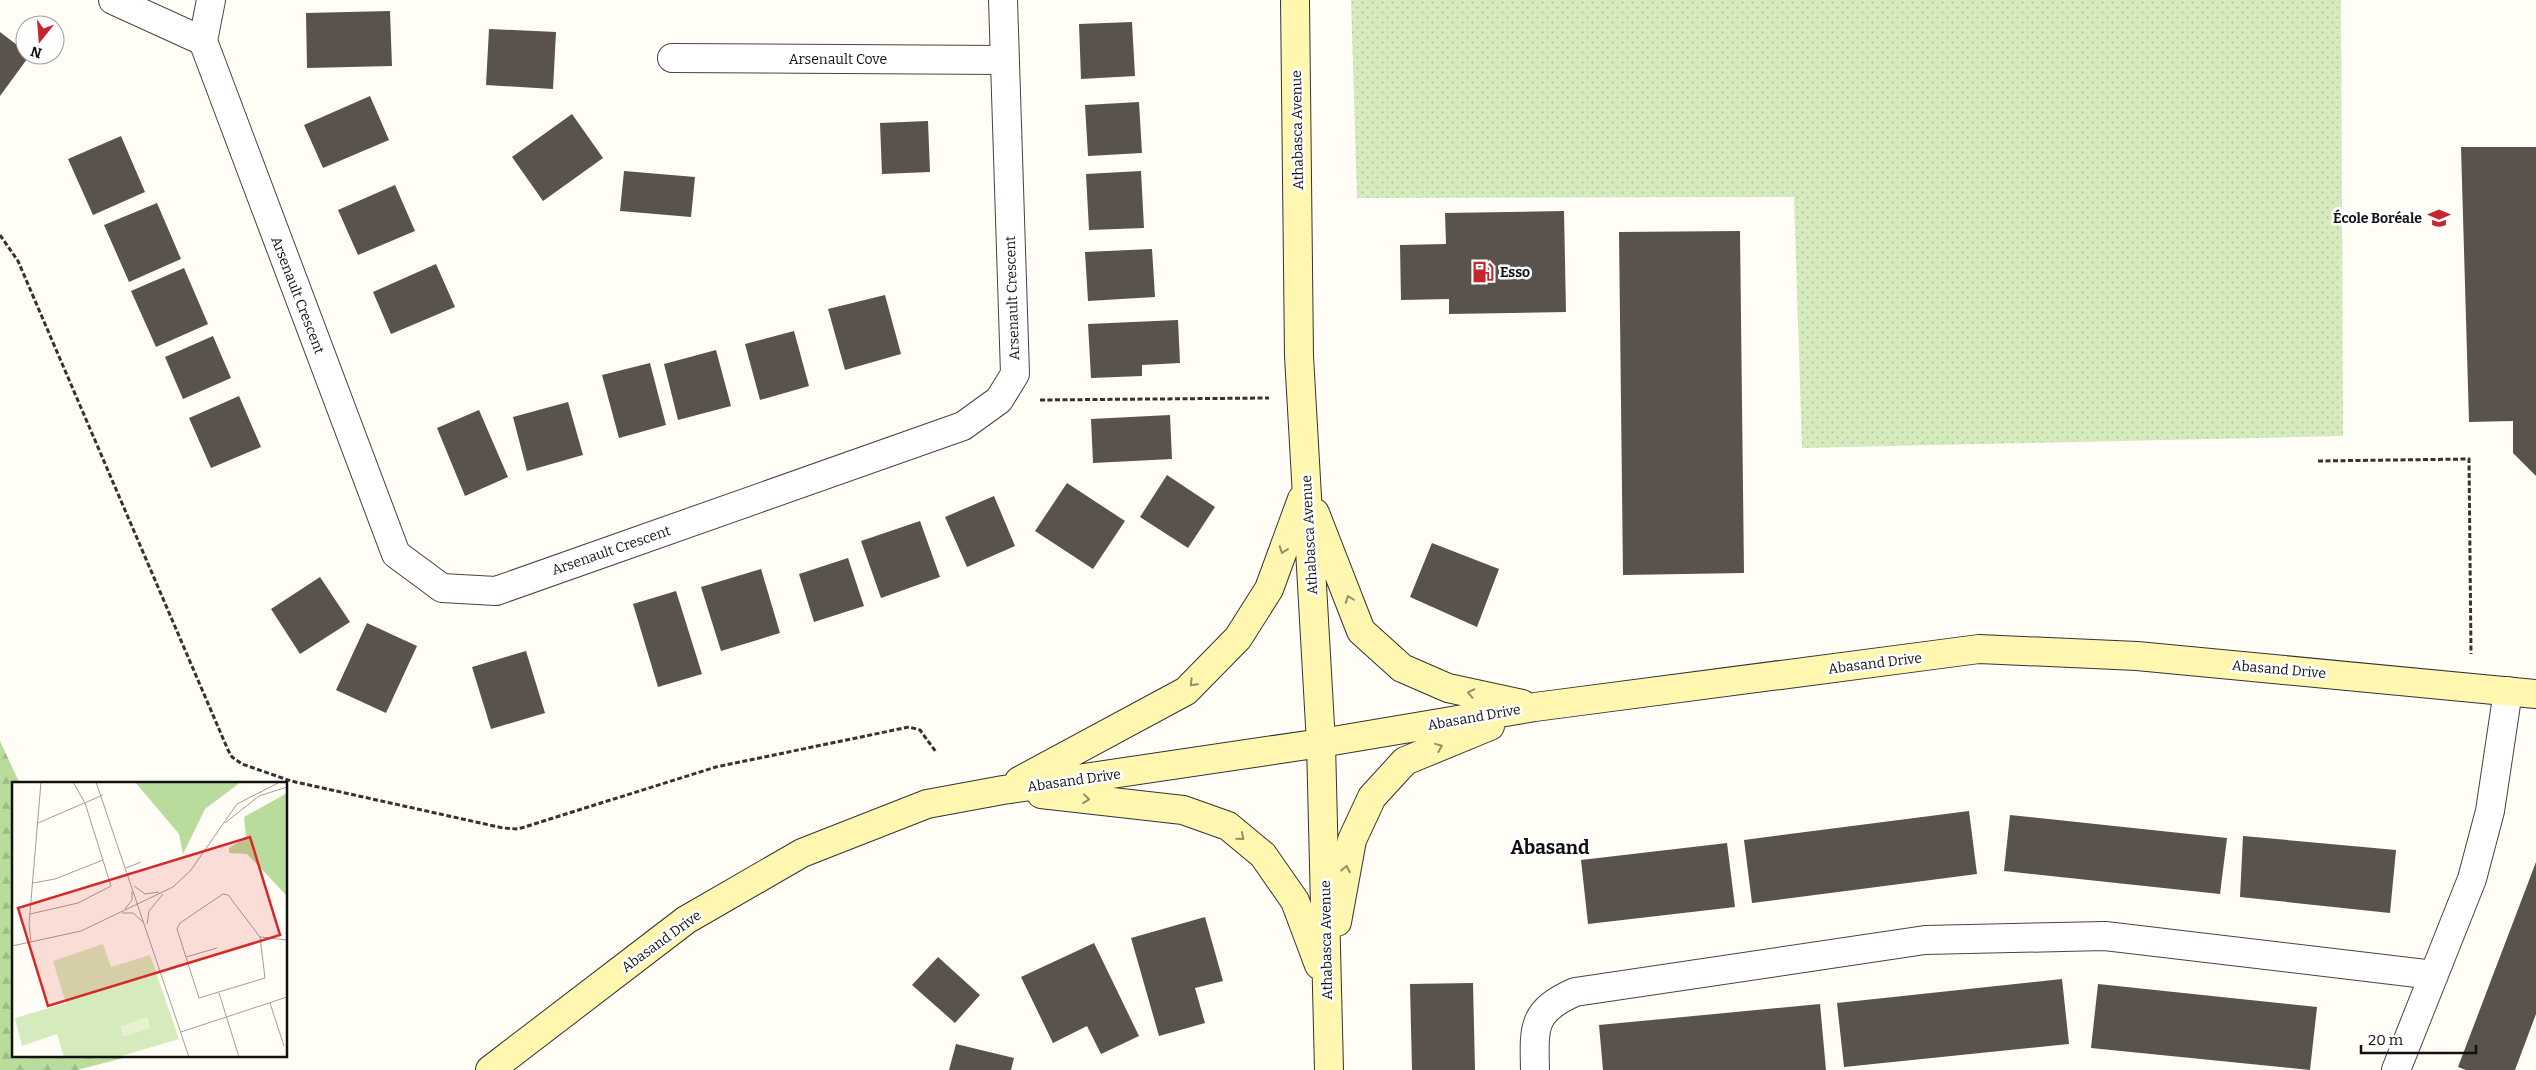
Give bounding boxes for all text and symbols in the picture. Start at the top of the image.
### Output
north arrow [15,15,65,65]
text: N [29,42,44,62]
street label: Arsenault Cove [789,51,887,68]
street label: Athabasca Avenue [1288,70,1307,190]
school or university icon: École Boréale [2426,205,2452,231]
place label: École Boréale [2333,209,2422,227]
street label: Arsenault Crescent [267,234,328,356]
street label: Arsenault Crescent [1002,235,1023,360]
fuel station icon: Esso [1470,259,1496,285]
place label: Esso [1500,264,1530,281]
street label: Athabasca Avenue [1298,475,1321,595]
street label: Arsenault Crescent [550,522,673,579]
one-way arrow [1279,546,1289,554]
one-way arrow [1344,596,1354,604]
street label: Abasand Drive [1827,649,1923,678]
street label: Abasand Drive [2231,657,2327,682]
one-way arrow [1190,677,1199,686]
one-way arrow [1466,688,1475,699]
street label: Abasand Drive [1426,701,1522,734]
one-way arrow [1434,743,1443,753]
street label: Abasand Drive [1026,766,1122,795]
inset map [12,782,288,1058]
one-way arrow [1082,793,1090,804]
one-way arrow [1235,831,1244,840]
district label: Abasand [1510,836,1590,859]
one-way arrow [1341,865,1351,874]
street label: Athabasca Avenue [1317,880,1336,1000]
street label: Abasand Drive [618,907,704,976]
scale bar [2361,1022,2476,1054]
text: 20 m [2368,1031,2404,1049]

